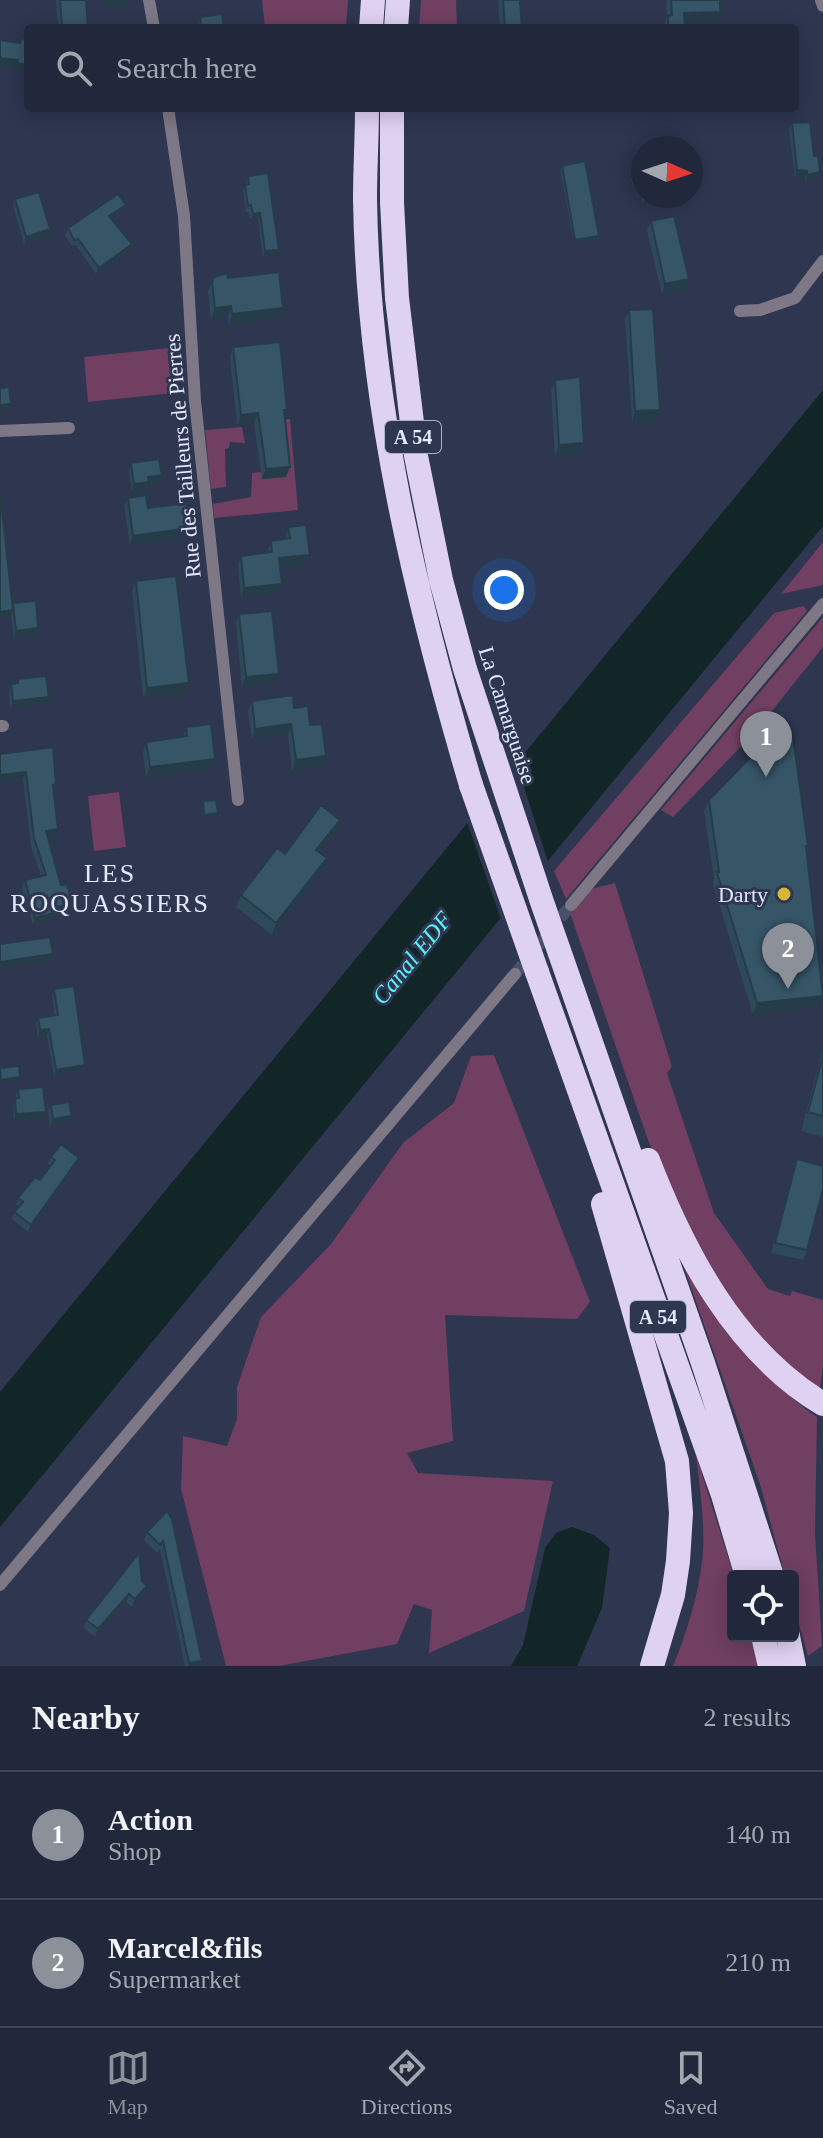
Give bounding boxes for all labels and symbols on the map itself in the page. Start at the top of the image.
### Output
north arrow [631,136,703,208]
street label: Rue des Tailleurs de Pierres [159,333,206,579]
road number: A 54 [385,421,441,453]
your location [484,570,524,610]
street label: La Camarguaise [474,643,542,787]
pin: 1 [740,711,792,777]
district label: LES ROQUASSIERS [10,859,210,918]
place label: Darty [718,882,768,907]
marker: Darty [775,885,793,903]
water label: Canal EDF [367,906,457,1009]
pin: 2 [762,923,814,989]
road number: A 54 [630,1301,686,1333]

